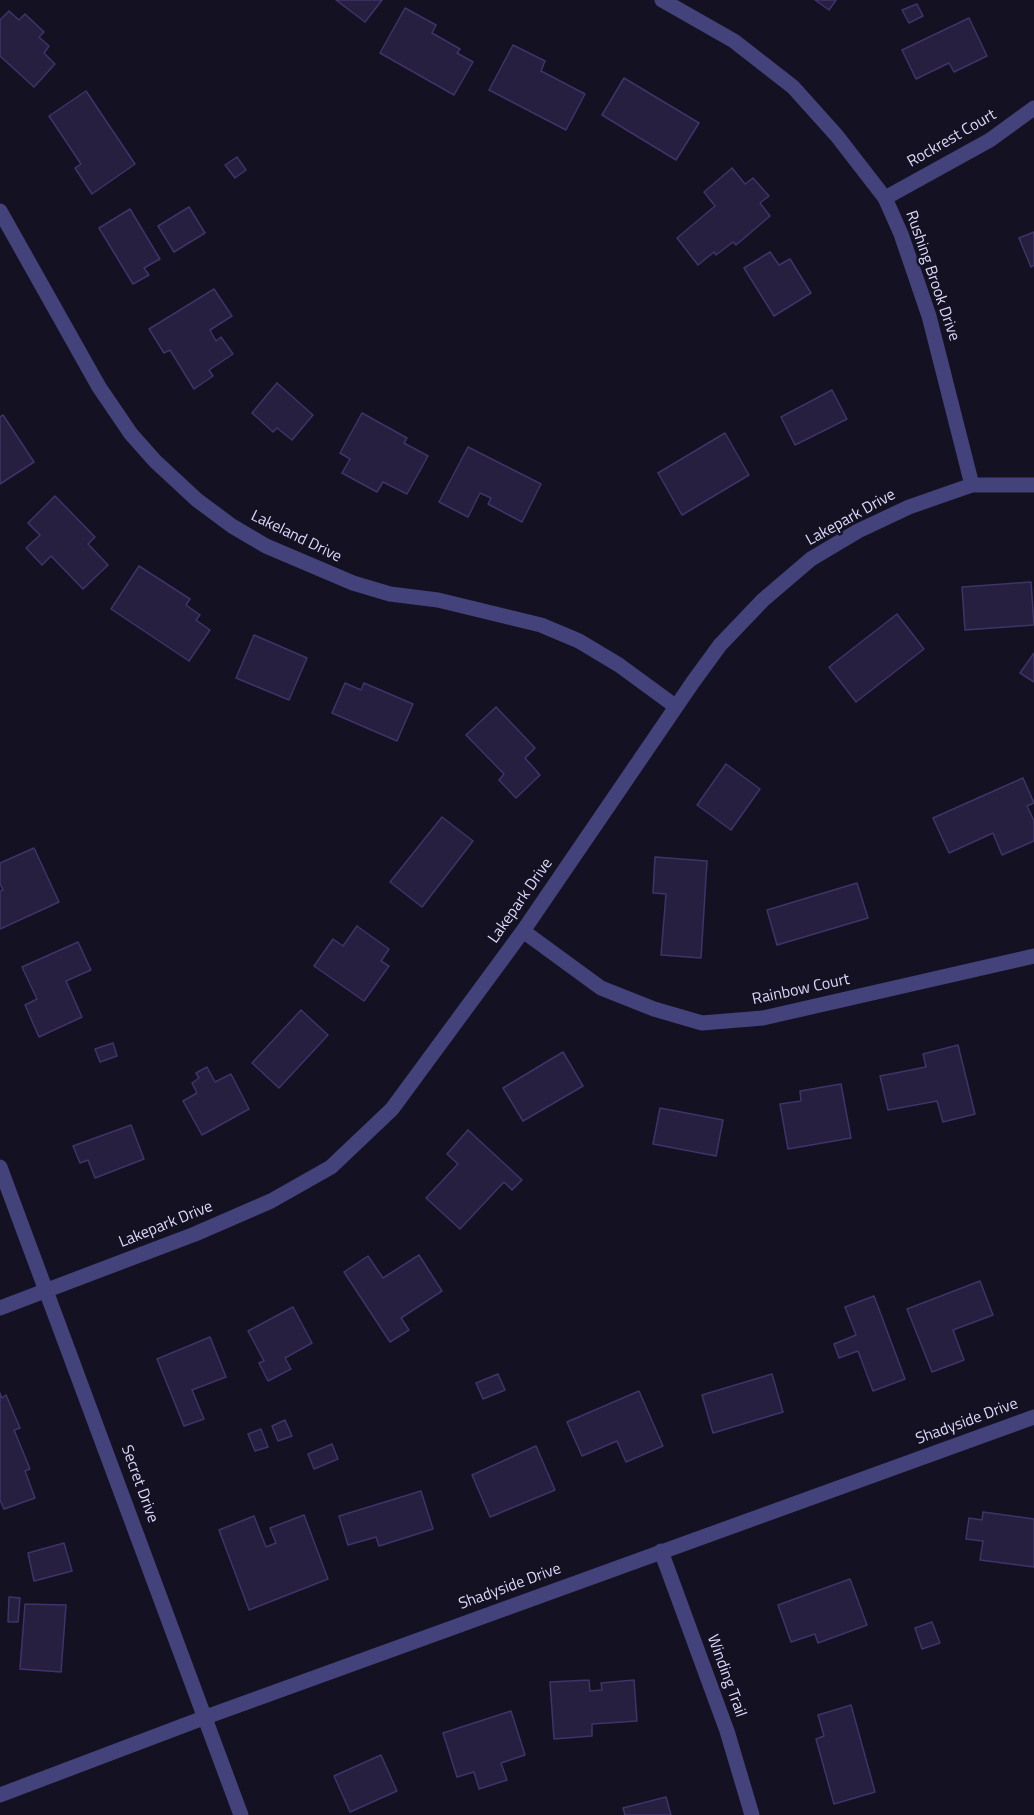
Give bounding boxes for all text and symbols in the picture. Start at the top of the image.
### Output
street label: Rockrest Court [904,106,1000,172]
street label: Rushing Brook Drive [901,208,963,344]
street label: Lakepark Drive [803,486,899,550]
street label: Lakeland Drive [248,507,344,567]
street label: Lakepark Drive [485,855,557,947]
street label: Rainbow Court [751,970,851,1010]
street label: Lakepark Drive [116,1197,216,1253]
street label: Shadyside Drive [913,1395,1021,1449]
street label: Secret Drive [116,1443,162,1525]
street label: Shadyside Drive [456,1560,564,1614]
street label: Winding Trail [702,1632,750,1720]

